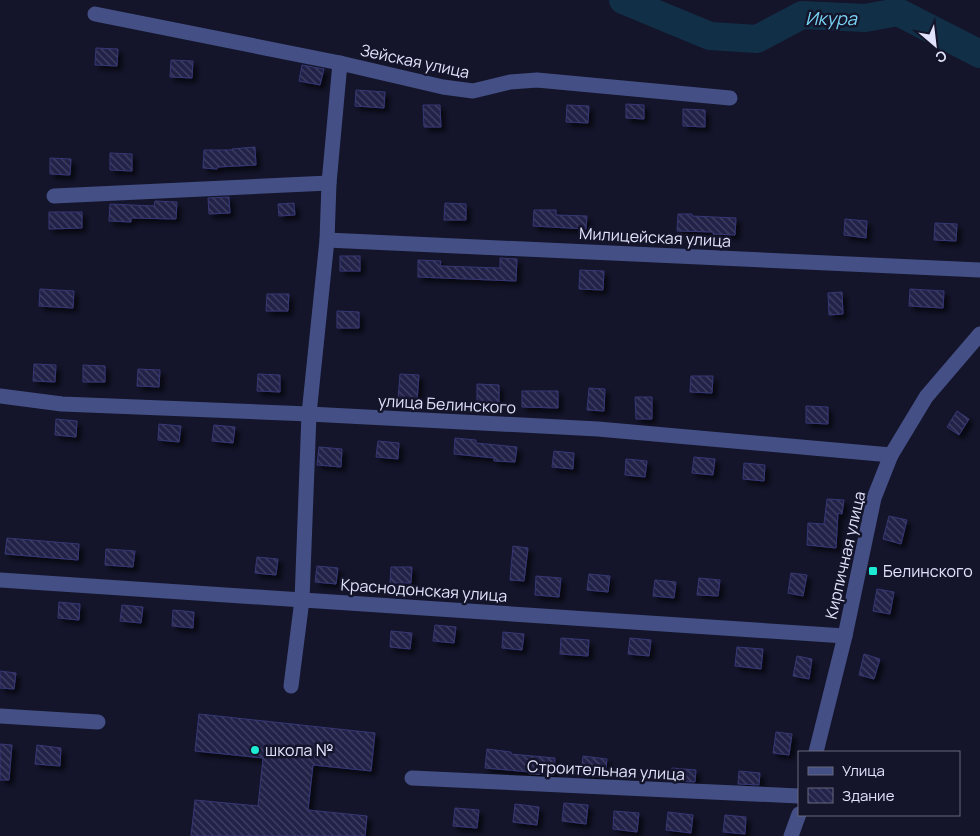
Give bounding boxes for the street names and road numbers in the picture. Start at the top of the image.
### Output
street label: Зейская улица [358,39,472,83]
street label: Милицейская улица [578,222,732,252]
street label: улица Белинского [378,389,516,419]
street label: Кирпичная улица [820,489,870,621]
street label: Краснодонская улица [340,573,508,607]
street label: Строительная улица [526,755,686,785]

